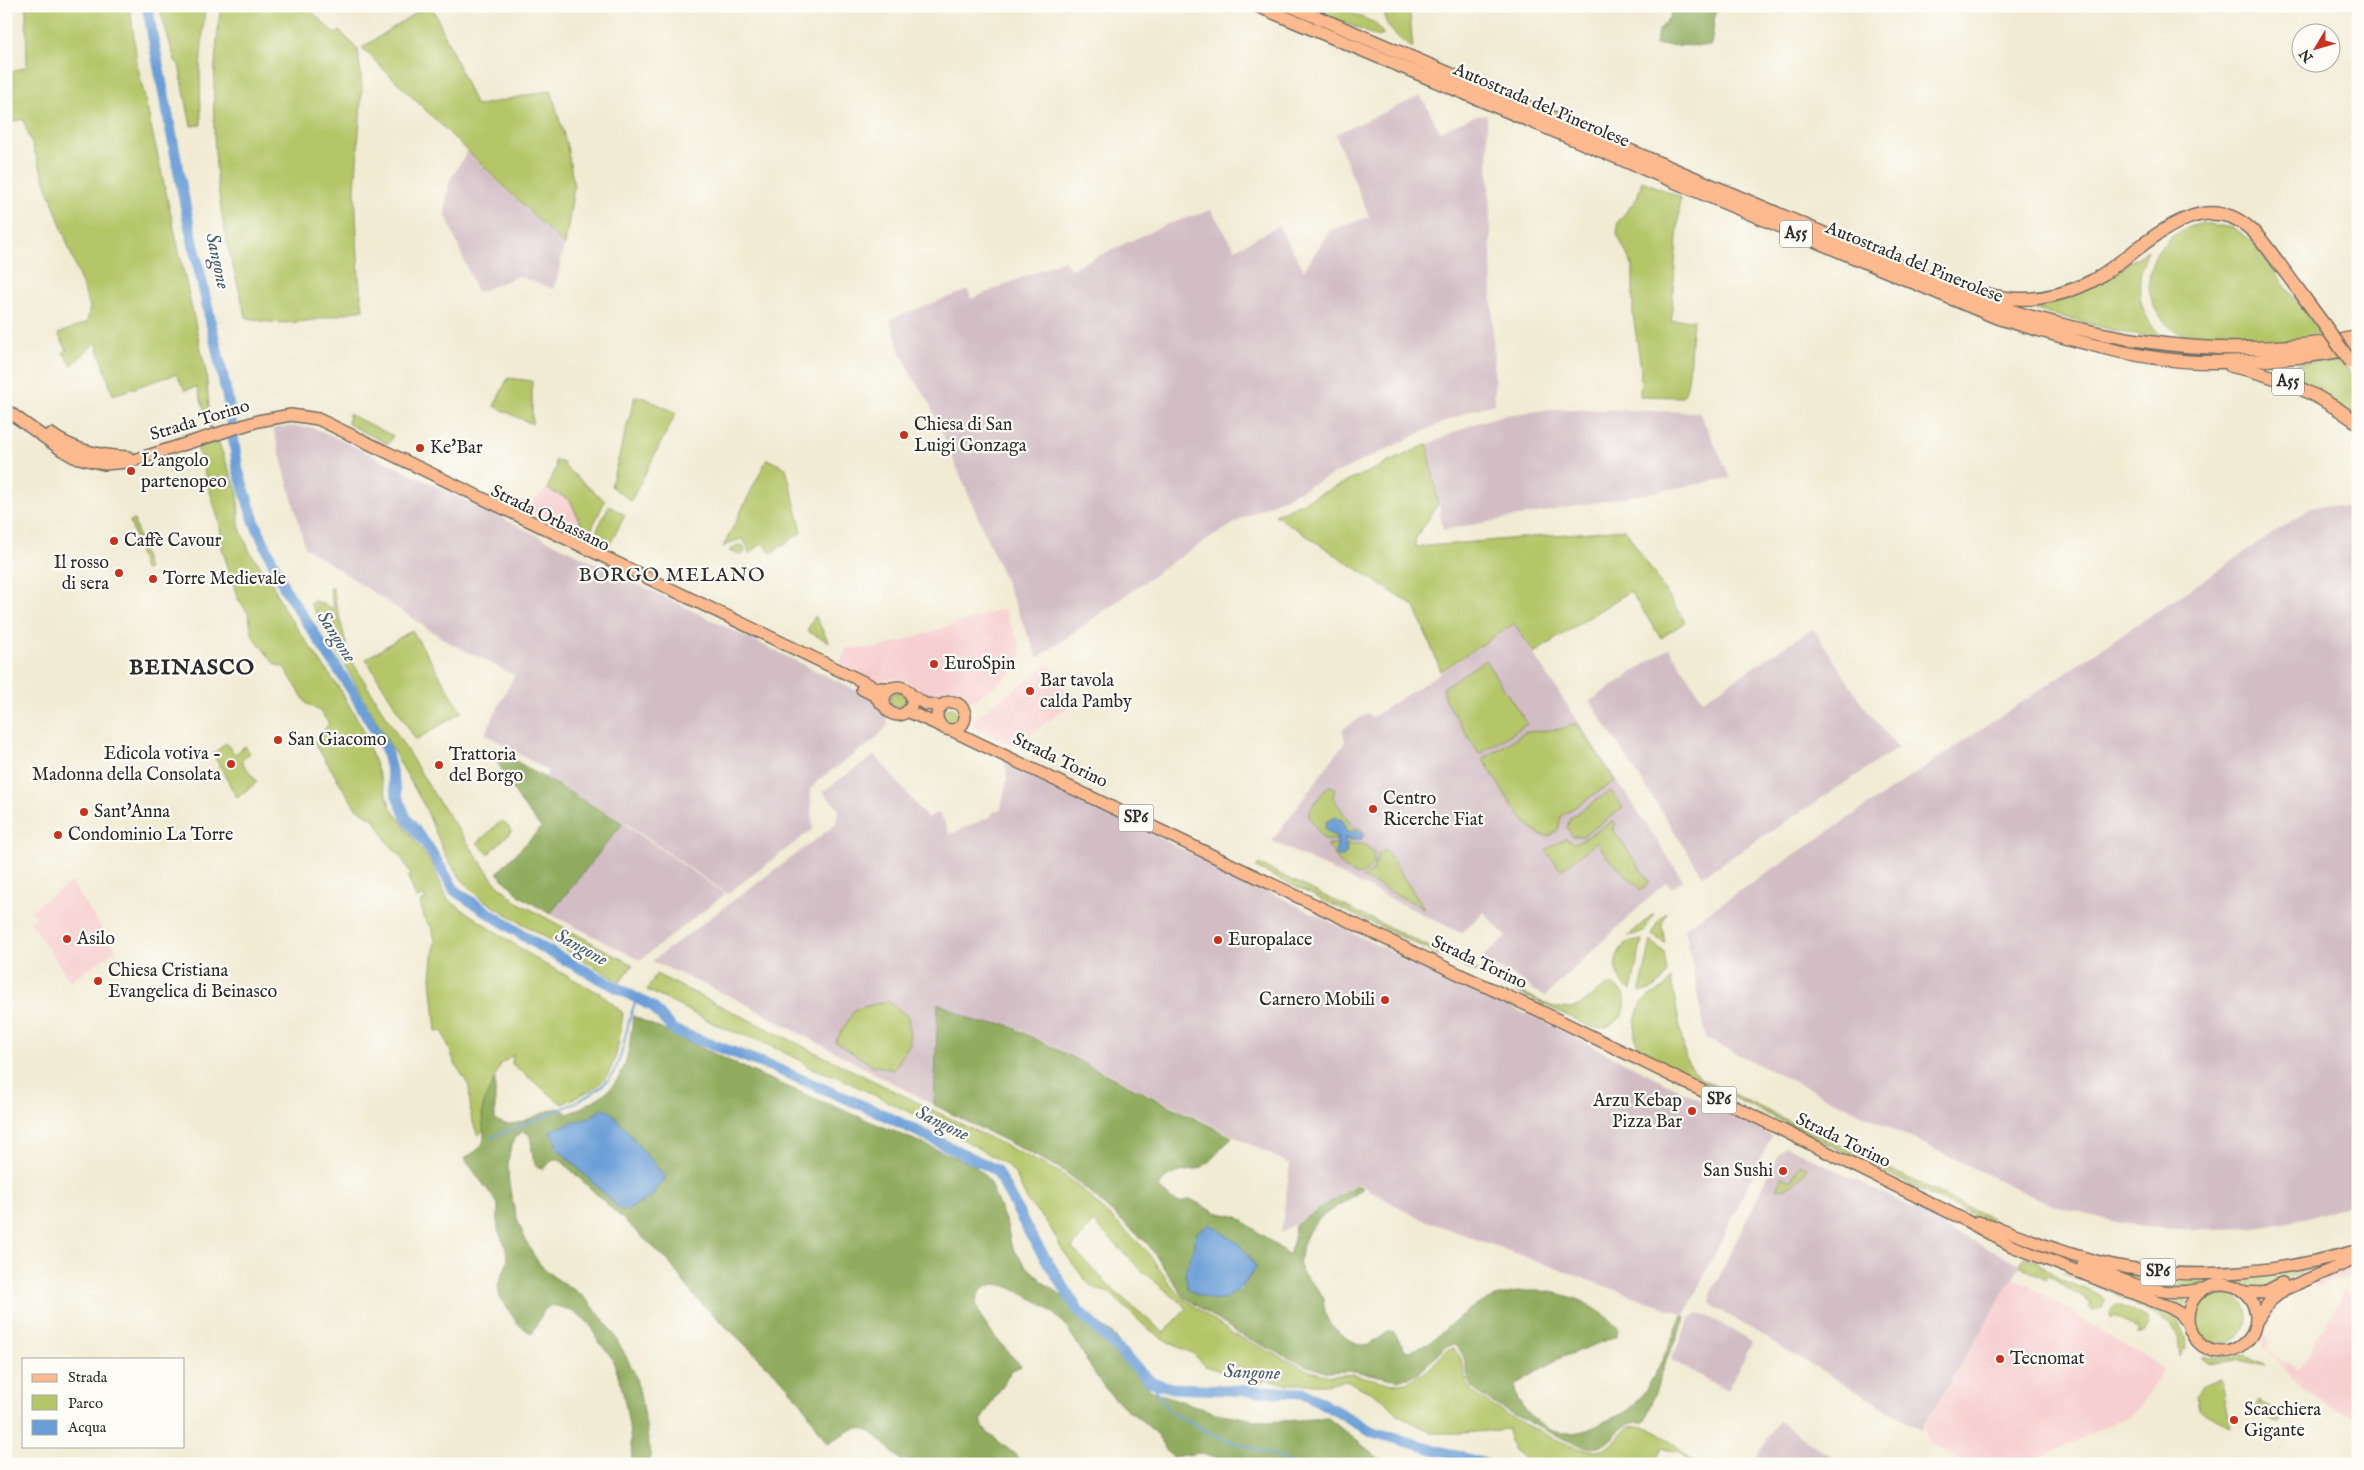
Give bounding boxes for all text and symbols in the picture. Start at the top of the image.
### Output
north arrow [2292,22,2342,72]
text: N [2296,45,2318,66]
street label: Autostrada del Pinerolese [1448,58,1633,154]
street label: Autostrada del Pinerolese [1821,217,2006,309]
road number: A55 [1780,220,1812,248]
water label: Sangone [199,231,235,292]
road number: A55 [2272,368,2304,396]
street label: Strada Torino [147,395,253,447]
place label: Chiesa di San Luigi Gonzaga [914,414,1027,458]
marker: Chiesa di San Luigi Gonzaga [898,429,910,441]
place label: Ke'Bar [430,437,483,460]
marker: Ke'Bar [414,442,426,454]
place label: L'angolo partenopeo [141,450,227,494]
marker: L'angolo partenopeo [125,465,137,477]
street label: Strada Orbassano [487,480,614,558]
place label: Caffè Cavour [124,530,222,553]
marker: Caffè Cavour [108,535,120,547]
place label: Il rosso di sera [54,552,109,596]
district label: BORGO MELANO [578,563,766,588]
marker: Il rosso di sera [113,567,125,579]
place label: Torre Medievale [163,568,286,591]
marker: Torre Medievale [147,573,159,585]
water label: Sangone [311,607,362,668]
place label: EuroSpin [944,653,1016,676]
district label: BEINASCO [129,654,255,682]
marker: EuroSpin [928,658,940,670]
place label: Bar tavola calda Pamby [1040,670,1132,714]
marker: Bar tavola calda Pamby [1024,685,1036,697]
street label: Strada Torino [1009,728,1112,794]
place label: San Giacomo [288,729,387,752]
marker: San Giacomo [272,734,284,746]
place label: Edicola votiva - Madonna della Consolata [32,743,221,787]
place label: Trattoria del Borgo [449,744,524,788]
marker: Edicola votiva - Madonna della Consolata [225,758,237,770]
marker: Trattoria del Borgo [433,759,445,771]
place label: Centro Ricerche Fiat [1383,788,1484,832]
place label: Sant'Anna [94,801,170,824]
marker: Centro Ricerche Fiat [1367,803,1379,815]
road number: SP6 [1118,804,1154,831]
marker: Sant'Anna [78,806,90,818]
place label: Condominio La Torre [68,824,233,847]
marker: Condominio La Torre [52,829,64,841]
water label: Sangone [550,924,612,973]
place label: Asilo [76,928,115,951]
place label: Europalace [1228,929,1312,952]
street label: Strada Torino [1427,931,1531,995]
marker: Asilo [61,933,73,945]
marker: Europalace [1212,934,1224,946]
place label: Chiesa Cristiana Evangelica di Beinasco [108,960,278,1004]
marker: Chiesa Cristiana Evangelica di Beinasco [92,975,104,987]
place label: Carnero Mobili [1259,989,1375,1012]
marker: Carnero Mobili [1379,994,1391,1006]
road number: SP6 [1702,1086,1736,1114]
place label: Arzu Kebap Pizza Bar [1592,1090,1682,1134]
water label: Sangone [911,1101,973,1147]
marker: Arzu Kebap Pizza Bar [1686,1105,1698,1117]
street label: Strada Torino [1792,1108,1895,1174]
place label: San Sushi [1703,1160,1773,1183]
marker: San Sushi [1777,1165,1789,1177]
road number: SP6 [2140,1258,2176,1286]
place label: Tecnomat [2010,1348,2085,1371]
marker: Tecnomat [1994,1353,2006,1365]
legend [22,1358,185,1448]
water label: Sangone [1223,1360,1281,1386]
text: Strada [68,1368,108,1387]
text: Parco [68,1394,103,1413]
place label: Scacchiera Gigante [2244,1399,2321,1443]
marker: Scacchiera Gigante [2228,1414,2240,1426]
text: Acqua [67,1418,107,1437]

